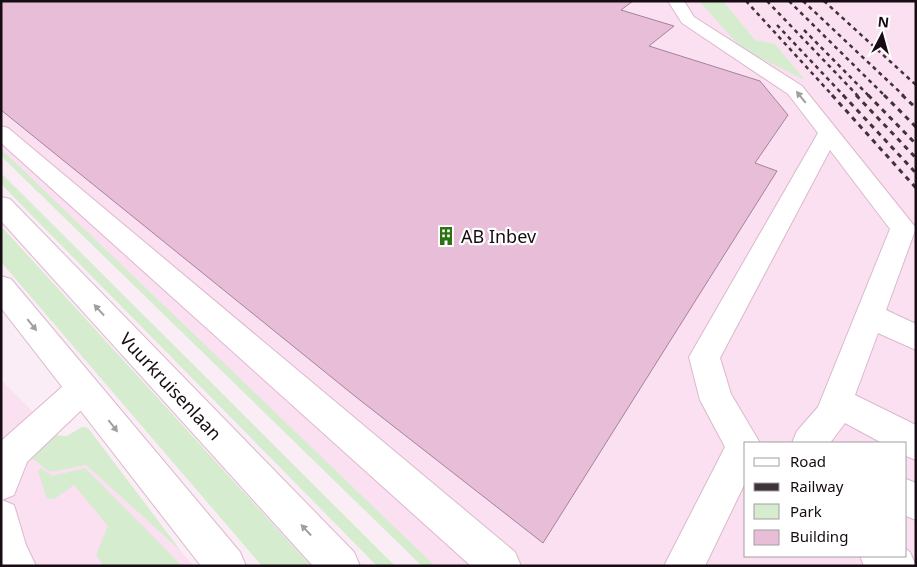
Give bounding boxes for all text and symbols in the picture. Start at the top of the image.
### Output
north arrow [857,10,907,60]
text: N [877,12,890,32]
one-way arrow [796,91,807,104]
place label: AB Inbev [461,224,537,248]
building icon: AB Inbev [435,225,457,247]
one-way arrow [93,304,105,316]
one-way arrow [27,318,38,331]
street label: Vuurkruisenlaan [115,327,227,445]
one-way arrow [108,420,119,433]
legend [744,442,907,557]
text: Road [790,451,826,471]
text: Railway [790,476,844,496]
text: Park [790,501,822,521]
one-way arrow [301,524,312,537]
text: Building [790,526,848,546]

